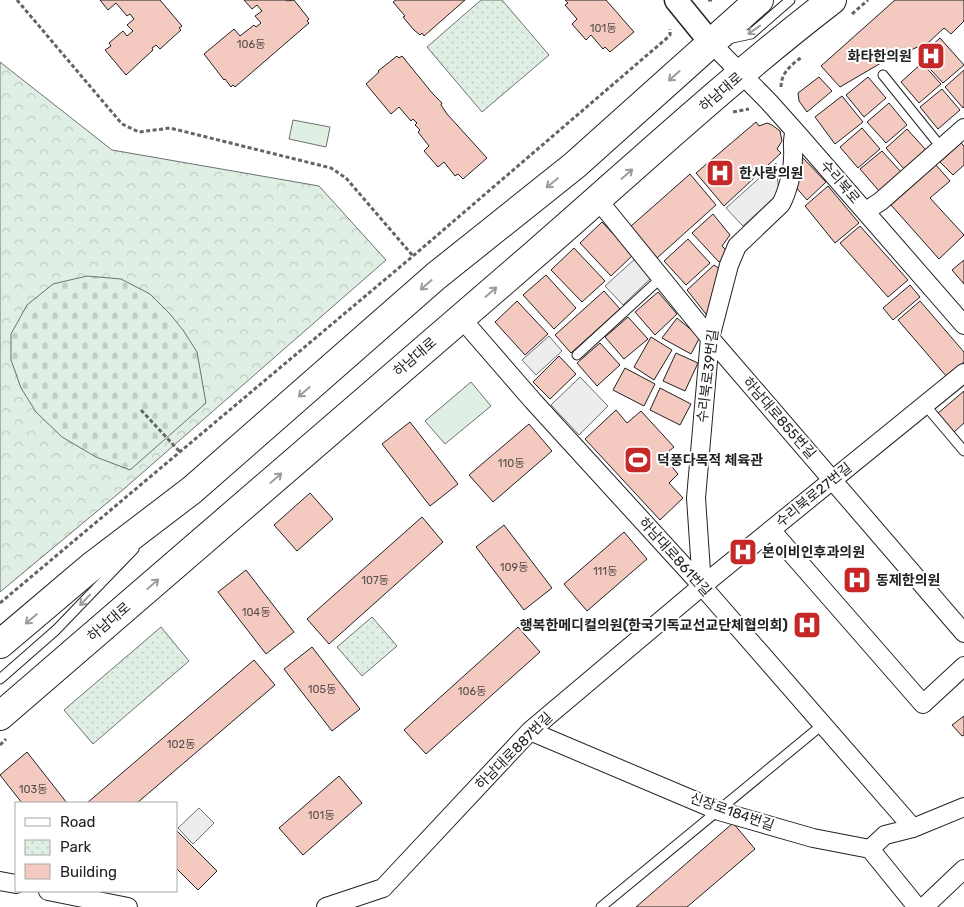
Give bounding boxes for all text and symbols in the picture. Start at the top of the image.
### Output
house number: 101동 [590,22,616,35]
one-way arrow [747,25,761,35]
house number: 106동 [237,38,265,51]
hospital icon: 화타한의원 [916,41,946,71]
place label: 화타한의원 [848,48,912,65]
street label: 하남대로 [696,69,746,115]
one-way arrow [668,70,681,82]
street label: 수리북로 [817,157,863,207]
hospital icon: 한사랑의원 [705,158,735,188]
place label: 한사랑의원 [739,165,803,182]
one-way arrow [621,168,634,180]
one-way arrow [546,177,559,188]
one-way arrow [420,279,433,290]
one-way arrow [485,286,498,298]
street label: 수리북로39번길 [694,328,722,424]
street label: 하남대로 [390,334,440,380]
street label: 하남대로855번길 [739,374,819,462]
one-way arrow [297,386,310,398]
sports icon: 덕풍다목적 체육관 [623,445,653,475]
place label: 덕풍다목적 체육관 [657,452,763,469]
house number: 110동 [498,457,524,470]
street label: 수리북로27번길 [773,459,855,531]
one-way arrow [269,473,282,484]
street label: 하남대로861번길 [635,514,715,600]
hospital icon: 본이비인후과의원 [728,537,758,567]
place label: 본이비인후과의원 [762,544,865,561]
house number: 109동 [500,561,528,574]
house number: 111동 [593,565,617,578]
hospital icon: 동제한의원 [842,565,872,595]
place label: 동제한의원 [876,572,940,589]
house number: 107동 [361,574,389,587]
one-way arrow [146,579,159,590]
one-way arrow [79,594,91,607]
street label: 하남대로 [84,599,134,645]
house number: 104동 [242,606,270,619]
hospital icon: 행복한메디컬의원(한국기독교선교단체협의회) [792,610,822,640]
one-way arrow [24,613,37,624]
place label: 행복한메디컬의원(한국기독교선교단체협의회) [520,617,788,634]
house number: 105동 [308,683,336,696]
house number: 106동 [458,685,486,698]
street label: 하남대로887번길 [472,709,556,793]
house number: 102동 [167,738,195,751]
house number: 103동 [19,783,47,796]
street label: 신장로184번길 [688,790,776,834]
legend [15,802,178,892]
house number: 101동 [308,809,334,822]
text: Road [60,813,96,831]
text: Park [60,838,91,856]
text: Building [60,863,117,881]

